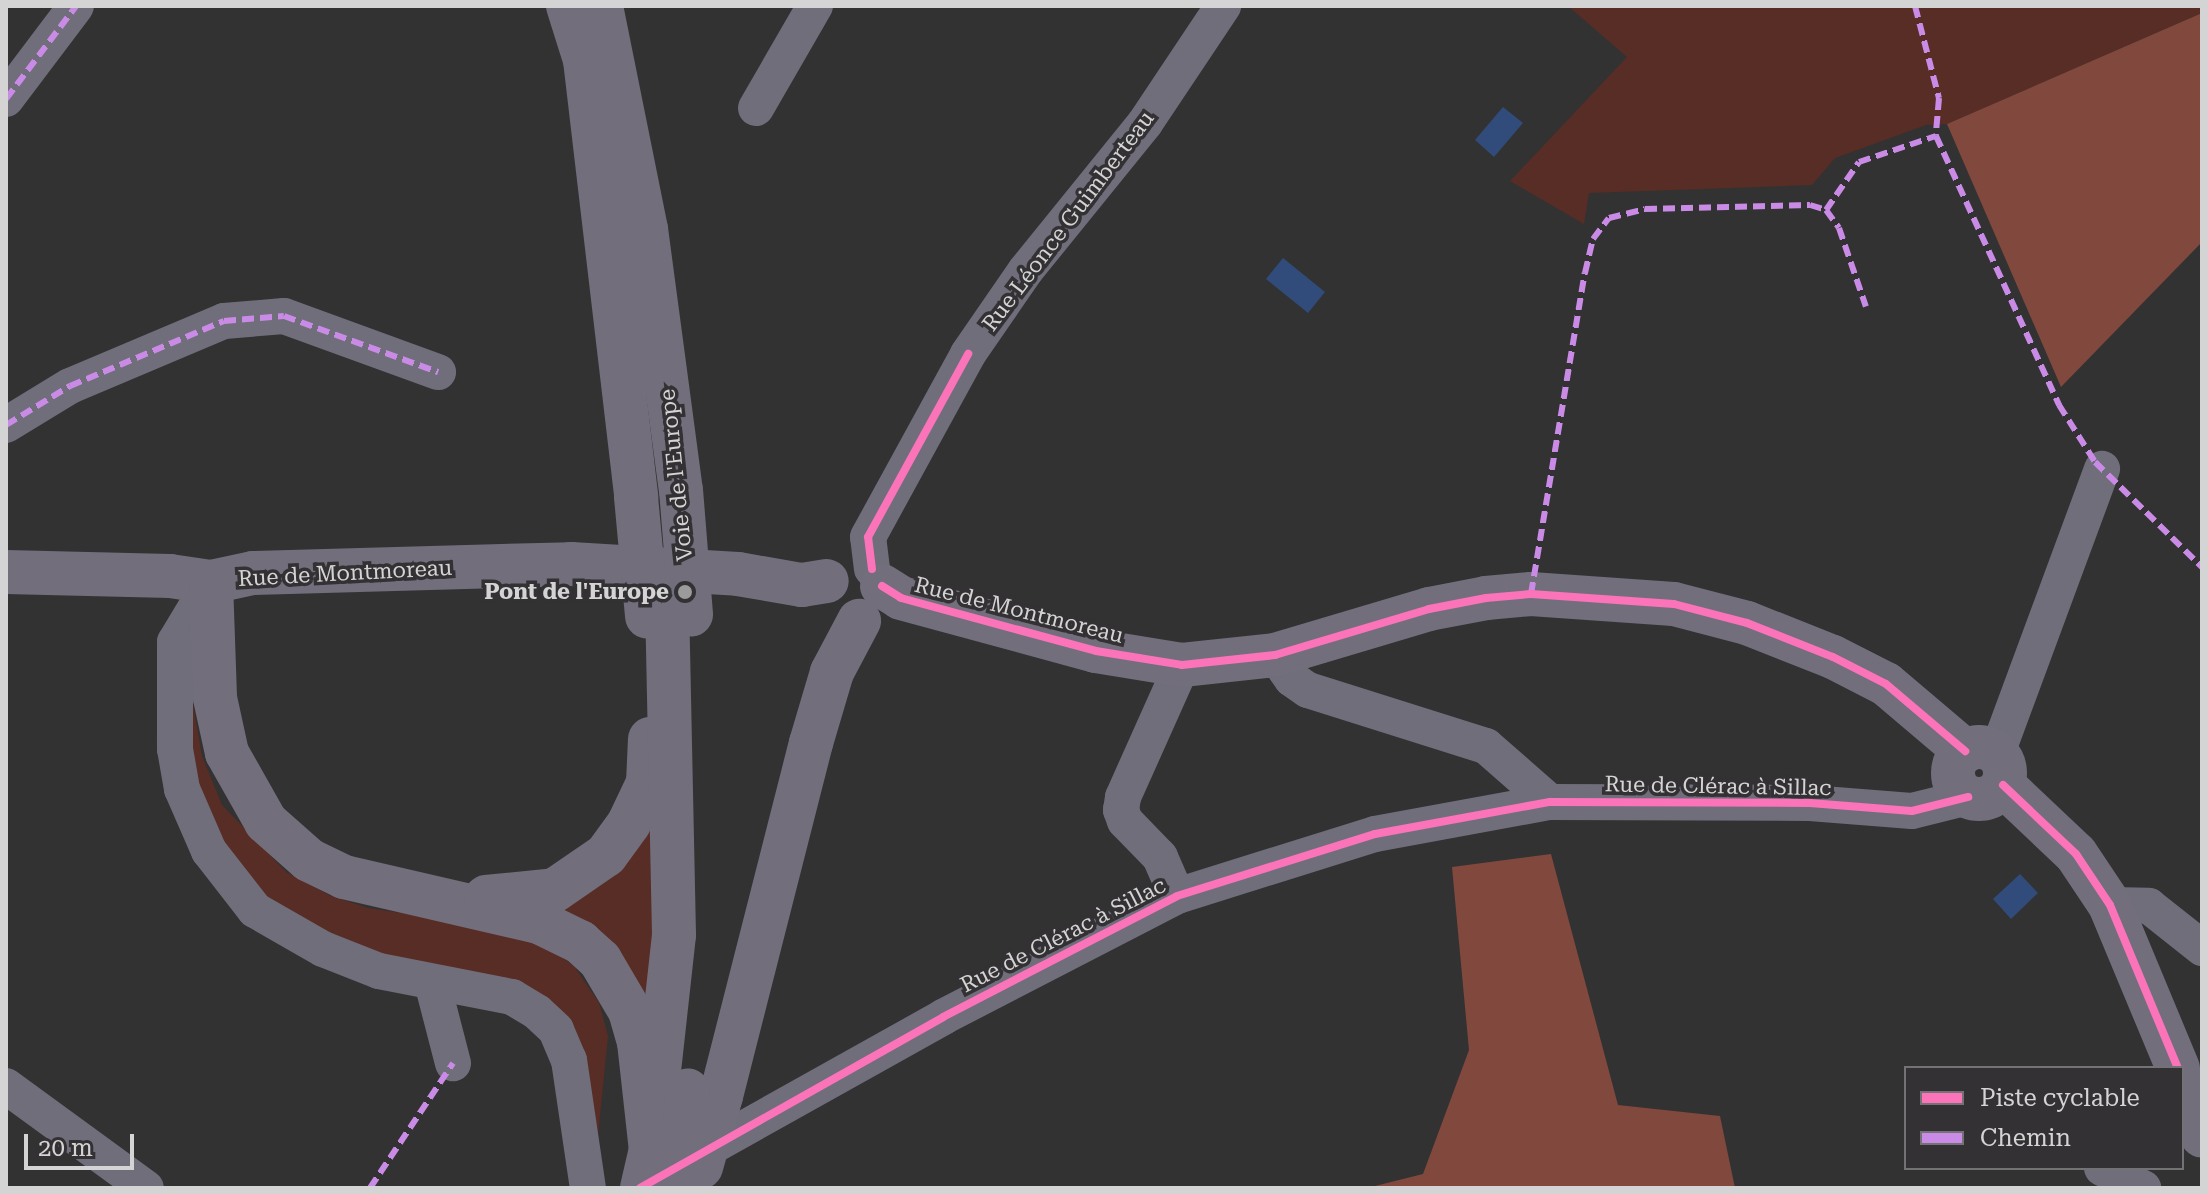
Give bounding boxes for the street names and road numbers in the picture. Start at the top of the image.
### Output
street label: Rue Léonce Guimberteau [976,106,1160,336]
street label: Voie de l'Europe [654,388,698,562]
street label: Rue de Montmoreau [237,554,453,592]
street label: Rue de Montmoreau [912,571,1126,649]
street label: Rue de Clérac à Sillac [1604,771,1832,801]
street label: Rue de Clérac à Sillac [956,872,1170,998]

